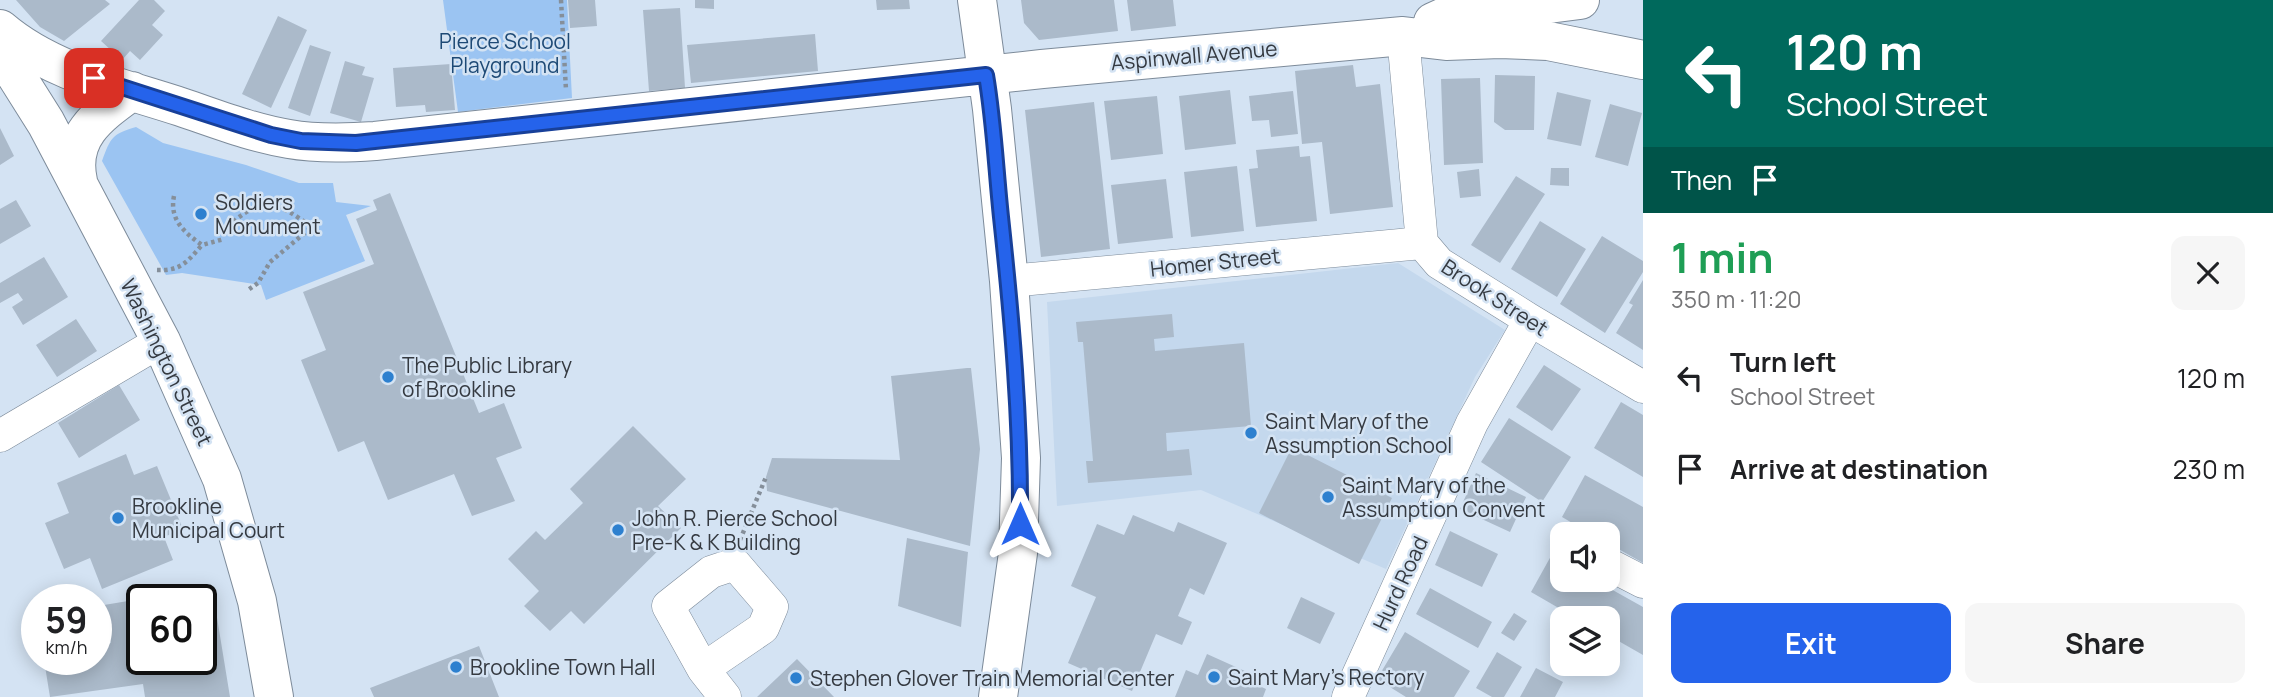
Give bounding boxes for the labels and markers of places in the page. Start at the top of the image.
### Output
pin [64,48,124,108]
place label: Soldiers Monument [215,188,321,240]
marker: Soldiers Monument [193,206,209,222]
place label: The Public Library of Brookline [402,351,572,403]
marker: The Public Library of Brookline [380,369,396,385]
place label: Saint Mary of the Assumption School [1265,407,1452,459]
marker: Saint Mary of the Assumption School [1243,425,1259,441]
place label: Saint Mary of the Assumption Convent [1342,471,1546,523]
marker: Saint Mary of the Assumption Convent [1320,489,1336,505]
place label: Brookline Municipal Court [132,492,285,544]
place label: John R. Pierce School Pre-K & K Building [632,504,838,556]
marker: Brookline Municipal Court [110,510,126,526]
marker: John R. Pierce School Pre-K & K Building [610,522,626,538]
place label: Brookline Town Hall [470,653,656,681]
marker: Brookline Town Hall [448,659,464,675]
place label: Saint Mary's Rectory [1228,663,1425,691]
place label: Stephen Glover Train Memorial Center [810,664,1175,692]
marker: Saint Mary's Rectory [1206,669,1222,685]
marker: Stephen Glover Train Memorial Center [788,670,804,686]

